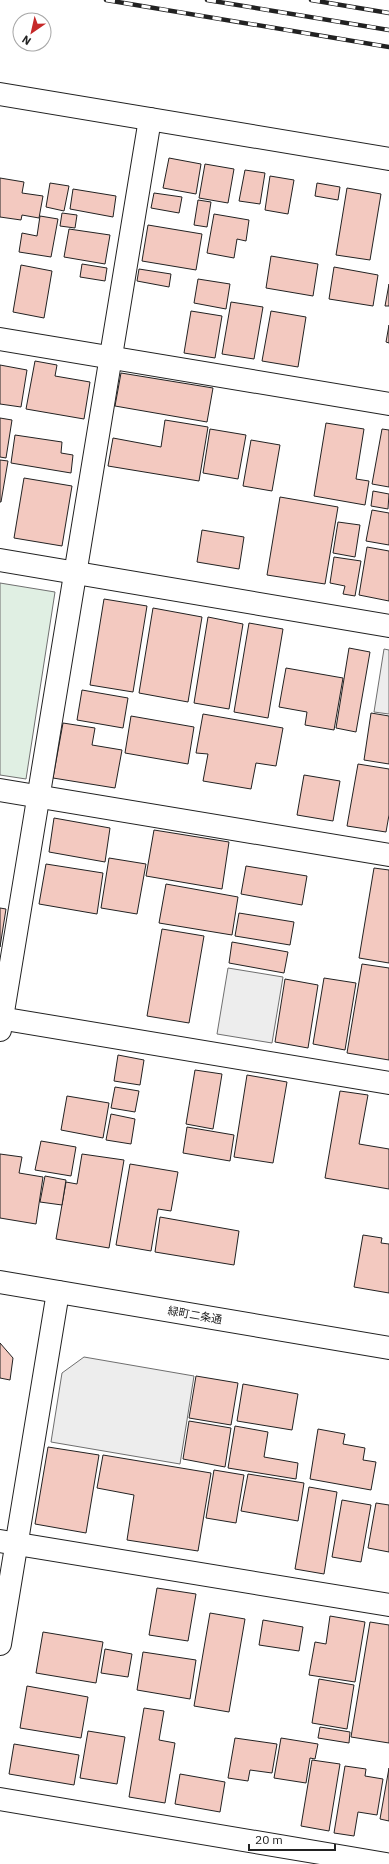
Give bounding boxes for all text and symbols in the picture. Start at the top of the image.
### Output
north arrow [12,12,52,52]
text: N [19,32,34,48]
street label: 緑町二条通 [167,1303,223,1327]
scale bar [249,1826,335,1852]
text: 20 m [255,1832,283,1847]

